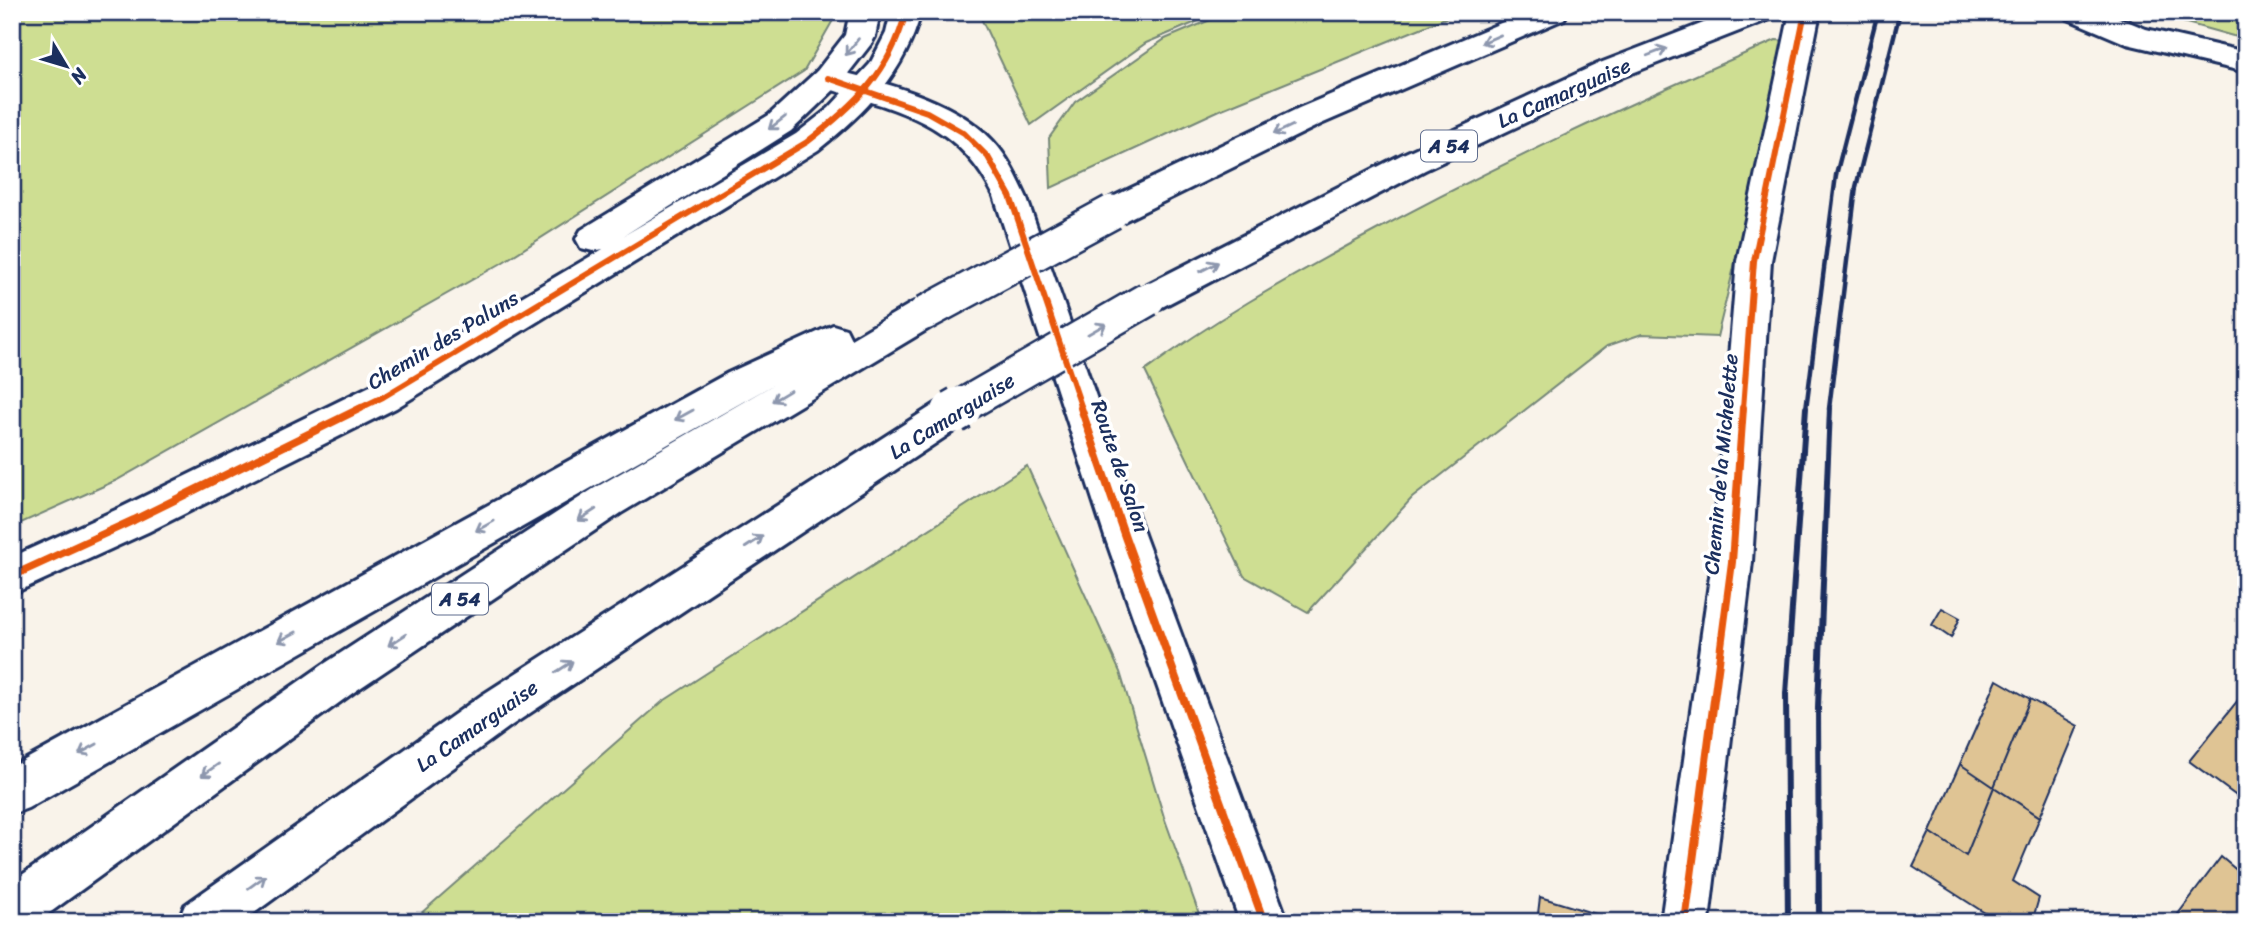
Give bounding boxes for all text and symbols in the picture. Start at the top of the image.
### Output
north arrow [32,32,102,102]
one-way arrow [1481,33,1502,46]
one-way arrow [844,38,859,56]
one-way arrow [1645,45,1667,58]
street label: La Camarguaise [1491,46,1637,139]
text: N [61,60,97,92]
one-way arrow [769,116,787,131]
one-way arrow [1273,123,1294,137]
road number: A 54 [1421,130,1477,162]
one-way arrow [1198,260,1219,274]
street label: Chemin des Paluns [360,279,527,400]
one-way arrow [1086,322,1106,336]
street label: Chemin de la Michelette [1692,352,1750,576]
street label: La Camarguaise [881,362,1023,470]
one-way arrow [772,390,792,404]
street label: Route de Salon [1080,394,1160,538]
one-way arrow [674,409,695,422]
one-way arrow [578,507,597,522]
one-way arrow [476,519,496,533]
one-way arrow [744,535,763,550]
road number: A 54 [432,584,488,614]
one-way arrow [277,630,297,644]
one-way arrow [388,633,407,647]
one-way arrow [553,659,573,673]
street label: La Camarguaise [407,669,547,783]
one-way arrow [79,742,99,756]
one-way arrow [201,763,220,777]
one-way arrow [247,875,266,889]

